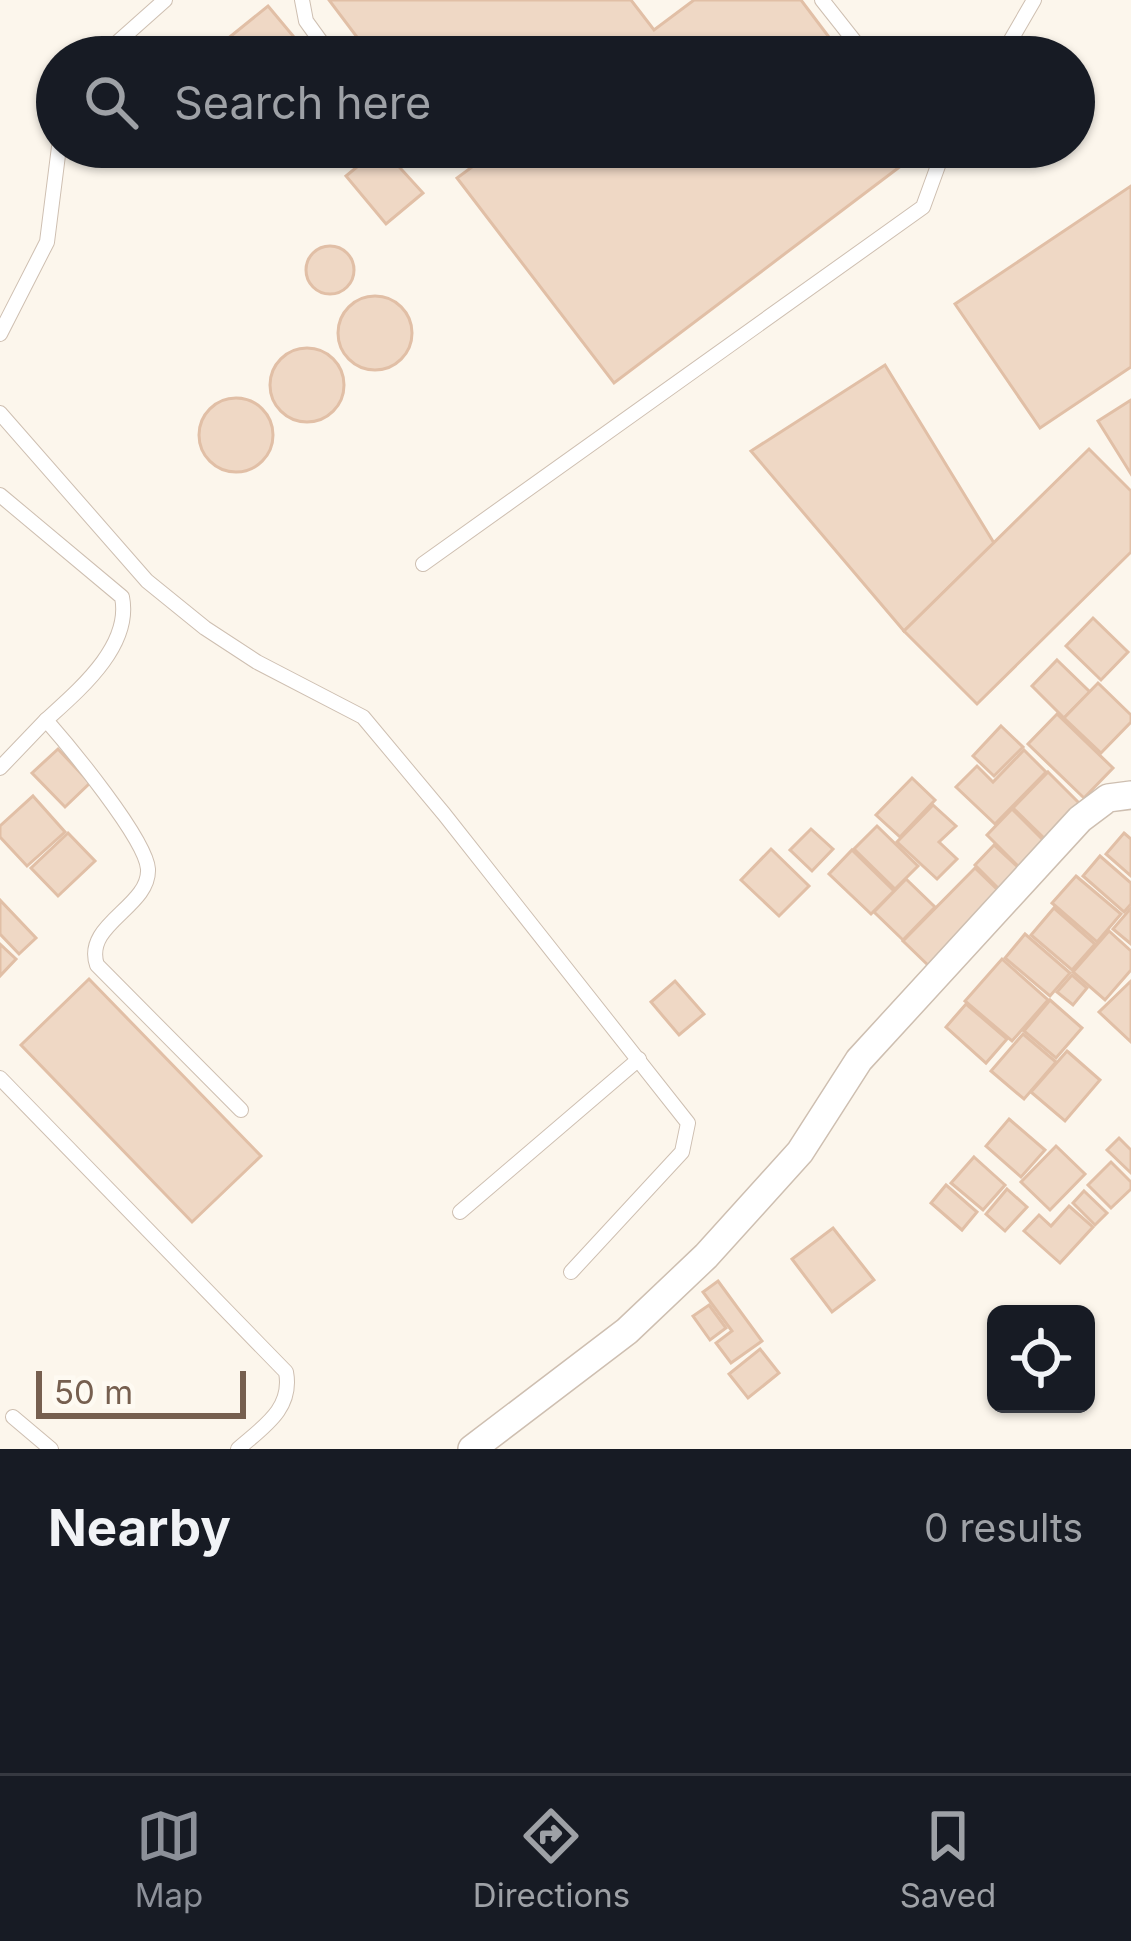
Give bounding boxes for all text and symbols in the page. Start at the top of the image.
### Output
search box [36,36,1095,168]
icon: search [78,69,144,135]
text: Search here [174,75,431,130]
map controls [987,1305,1095,1413]
button: locate [987,1305,1095,1413]
scale bar [36,1365,246,1418]
text: 50 m [54,1372,133,1412]
text: Nearby [48,1497,231,1558]
text: 0 results [924,1504,1083,1551]
tab: Map [135,1803,203,1915]
tab: Directions [473,1803,630,1915]
tab: Saved [900,1803,996,1915]

